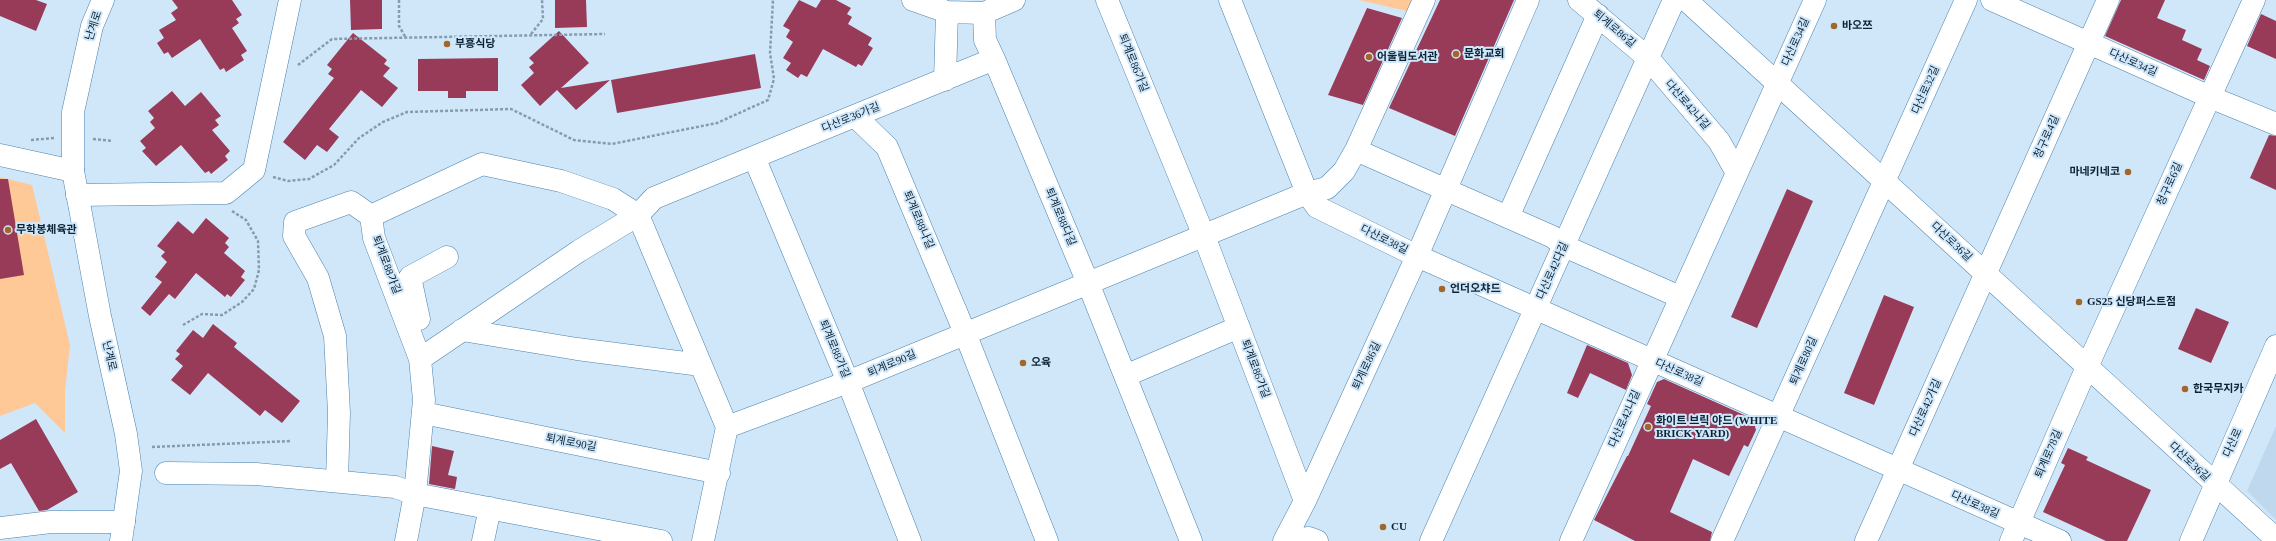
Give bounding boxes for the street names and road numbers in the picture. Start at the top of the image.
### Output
street label: 퇴계로86길 [1590,7,1638,51]
street label: 난계로 [83,10,105,42]
street label: 다산로34길 [1780,16,1812,68]
street label: 퇴계로86가길 [1115,32,1151,94]
street label: 다산로34길 [2107,47,2159,79]
street label: 다산로32길 [1910,64,1942,116]
street label: 다산로42나길 [1662,77,1712,133]
street label: 다산로36가길 [820,100,882,136]
street label: 청구로4길 [2032,113,2062,161]
street label: 청구로6길 [2155,160,2185,208]
street label: 퇴계로88다길 [1042,186,1078,248]
street label: 퇴계로88나길 [900,189,936,251]
street label: 다산로36길 [1928,220,1974,264]
street label: 다산로38길 [1358,223,1410,257]
street label: 퇴계로88가길 [369,234,403,296]
street label: 다산로42다길 [1534,240,1572,302]
street label: 퇴계로88가길 [816,318,852,380]
street label: 퇴계로80길 [1788,335,1820,387]
street label: 퇴계로86가길 [1238,338,1272,400]
street label: 난계로 [99,340,119,372]
street label: 퇴계로86길 [1350,340,1384,392]
street label: 퇴계로90길 [866,348,918,380]
street label: 다산로38길 [1653,357,1705,389]
street label: 다산로42가길 [1907,377,1945,439]
street label: 다산로42나길 [1606,388,1644,450]
street label: 다산로 [2221,426,2245,460]
street label: 퇴계로78길 [2033,428,2065,480]
street label: 퇴계로90길 [544,432,598,454]
street label: 다산로36길 [2166,440,2212,484]
street label: 다산로38길 [1949,489,2001,521]

